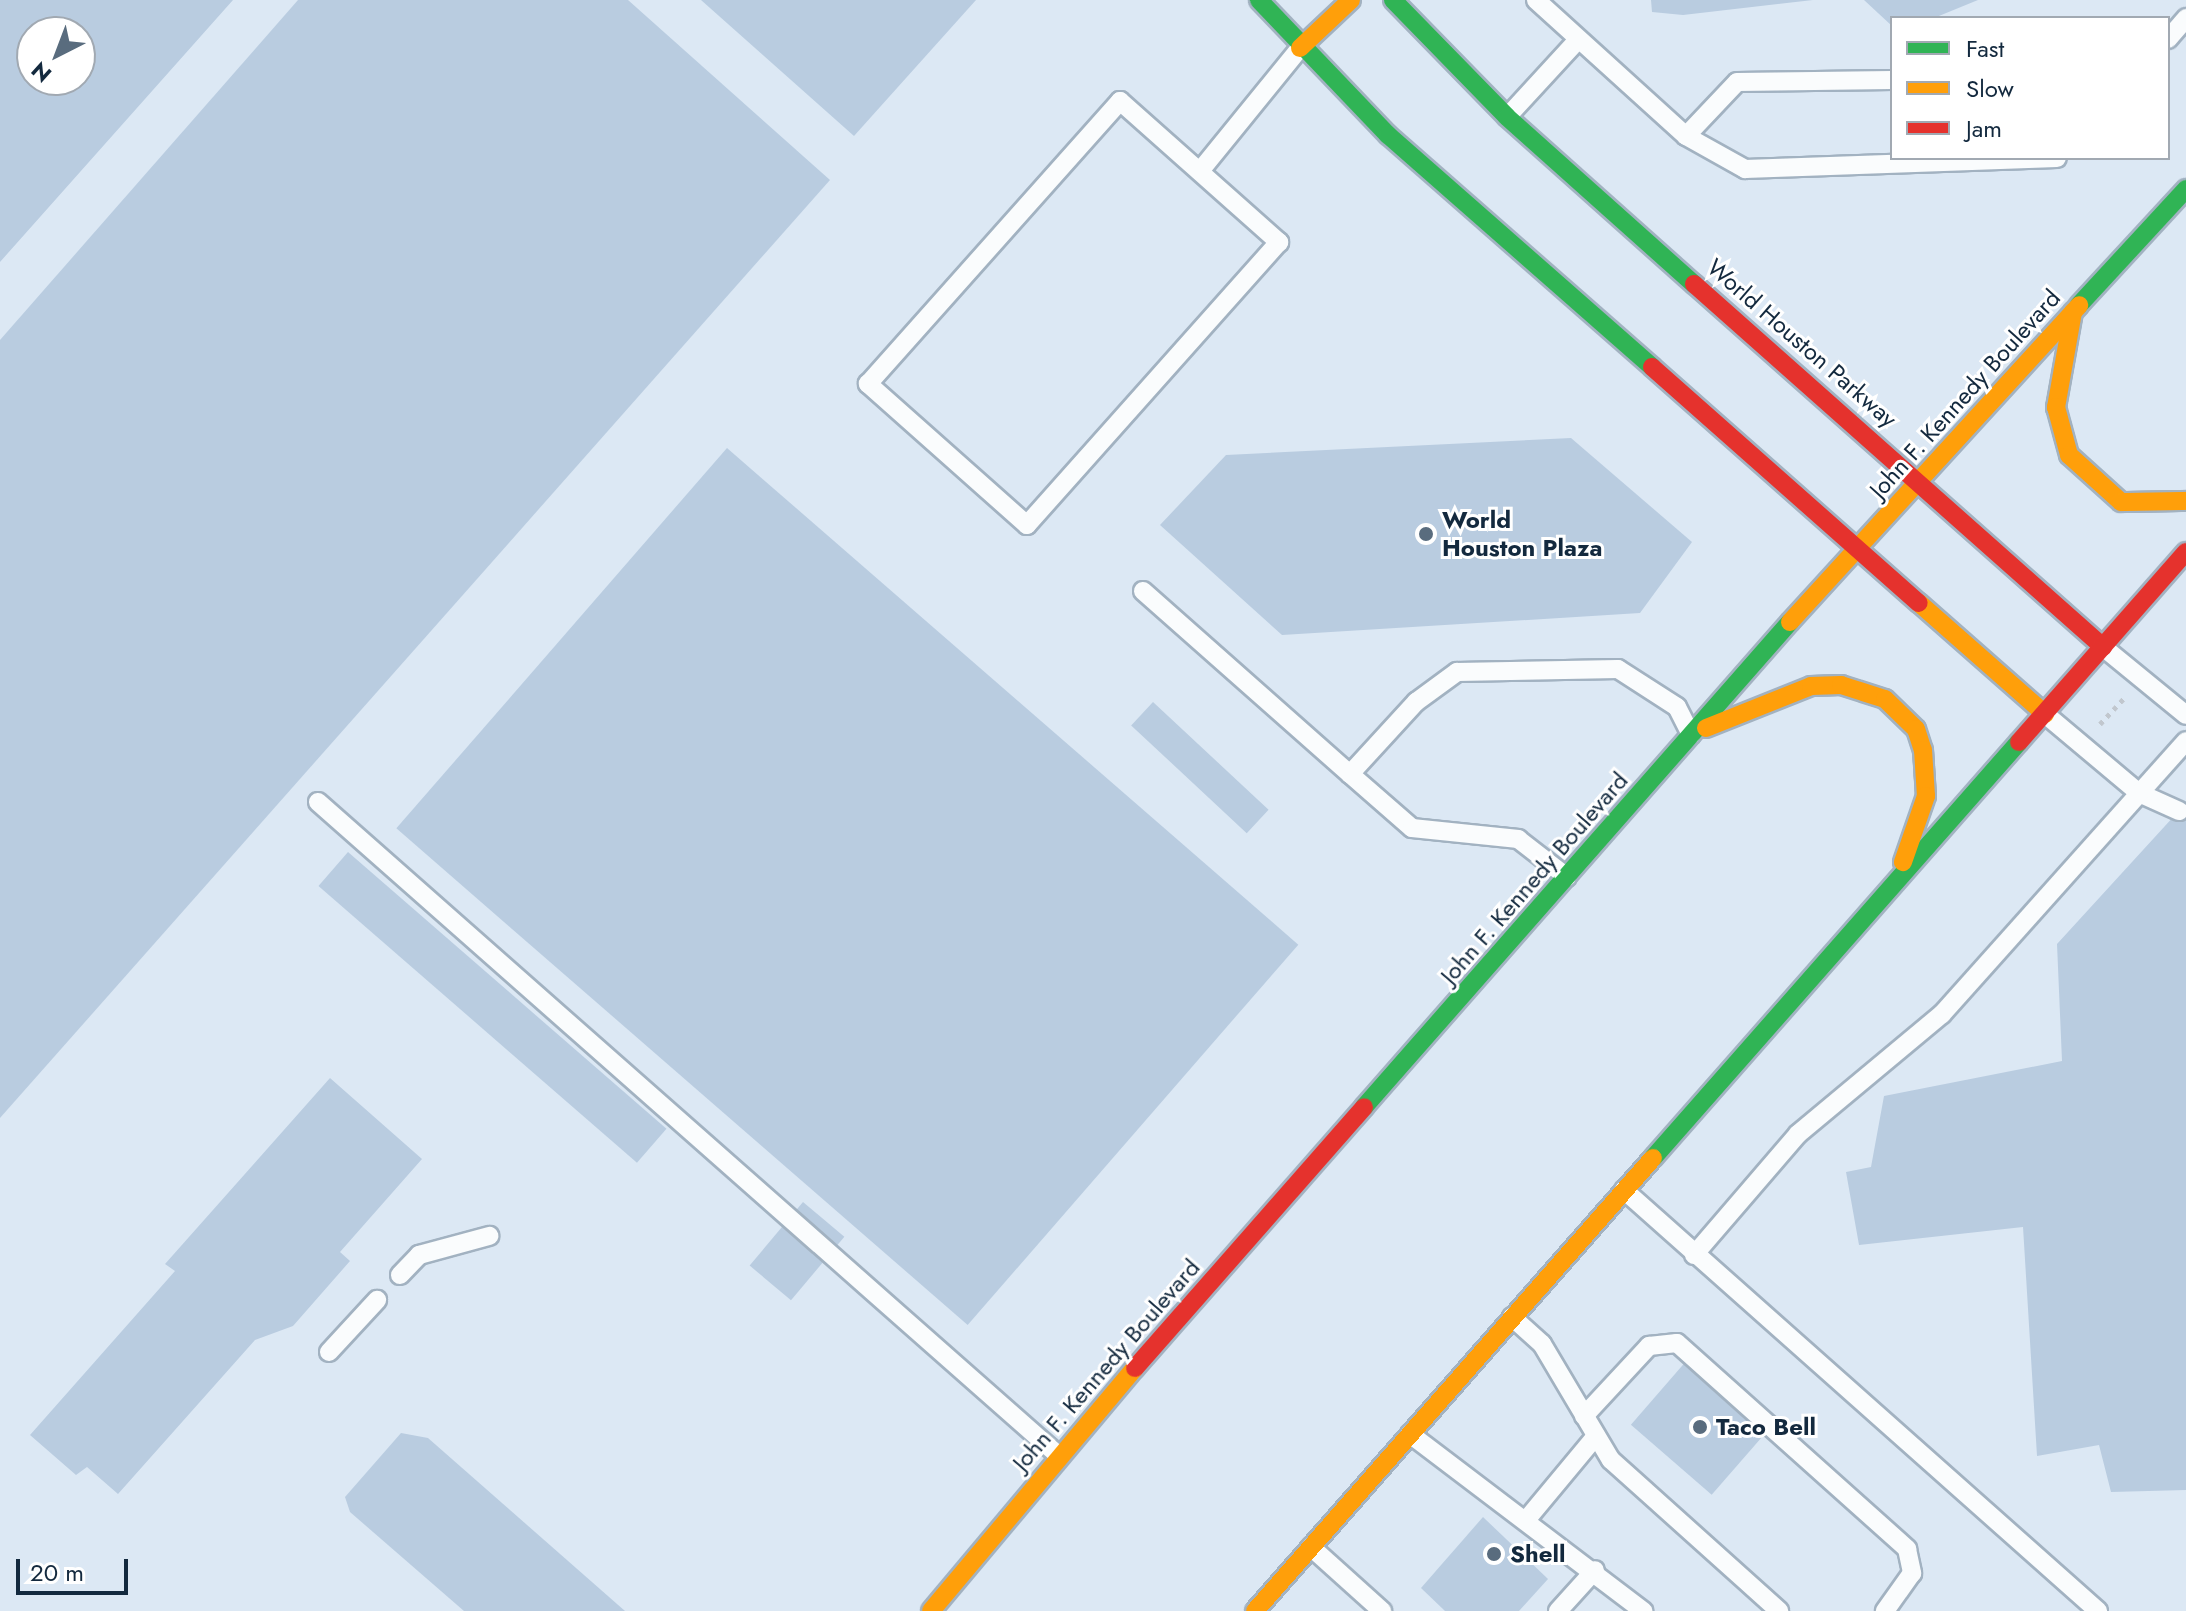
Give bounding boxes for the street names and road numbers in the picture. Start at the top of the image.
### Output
street label: World Houston Parkway [1701,253,1903,433]
street label: John F. Kennedy Boulevard [1864,284,2066,504]
street label: John F. Kennedy Boulevard [1434,766,1634,990]
street label: John F. Kennedy Boulevard [1006,1253,1206,1477]

